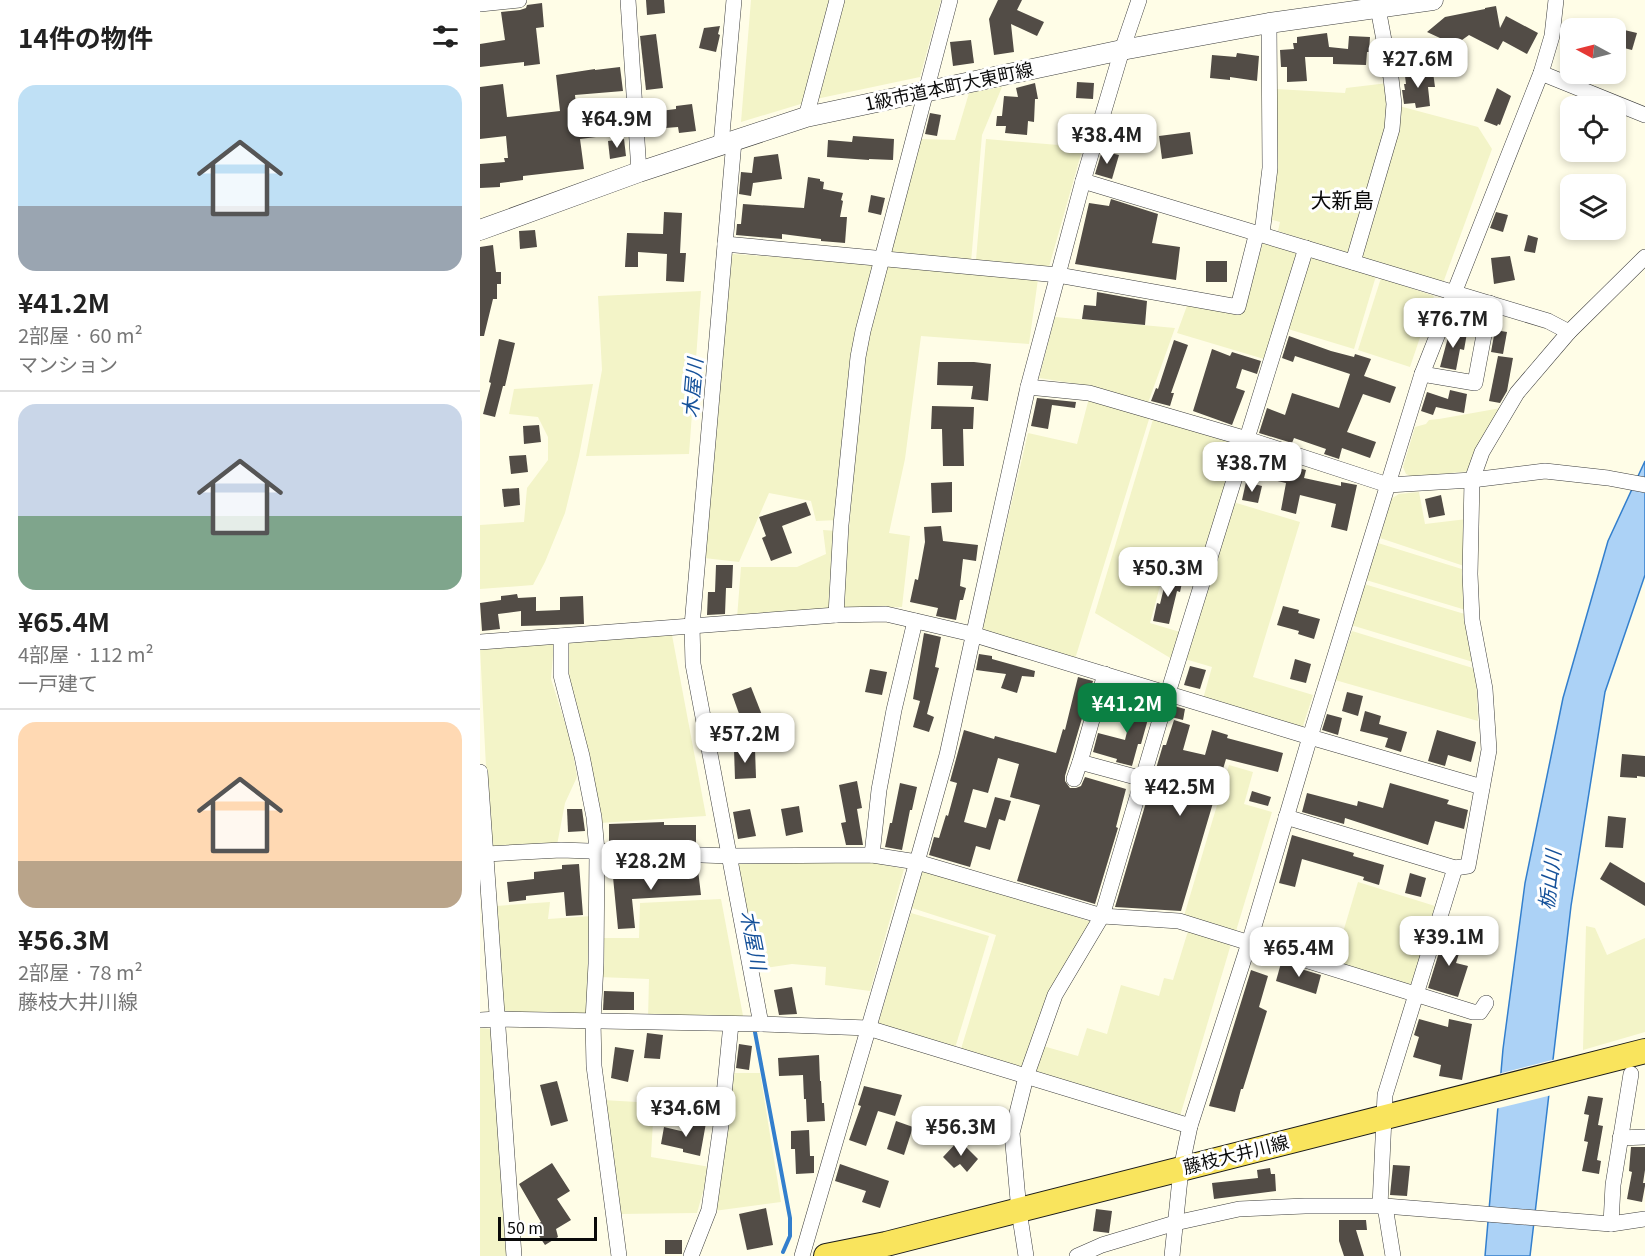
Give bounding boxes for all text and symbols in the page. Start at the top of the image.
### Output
text: 14件の物件 [18,18,153,55]
north arrow [1560,18,1626,84]
map controls [1560,18,1626,240]
icon: filters [429,20,462,53]
pin: ¥27.6M [1369,38,1467,89]
text: ¥27.6M [1383,43,1453,72]
street label: 1級市道本町大東町線 [862,54,1035,116]
button: locate [1560,96,1626,162]
pin: ¥64.9M [568,98,666,149]
text: ¥64.9M [582,103,652,132]
pin: ¥38.4M [1058,114,1156,165]
text: ¥38.4M [1072,119,1142,148]
icon: home [186,124,294,232]
button: layers [1560,174,1626,240]
district label: 大新島 [1311,184,1374,214]
text: ¥41.2M [18,283,110,320]
pin: ¥76.7M [1404,298,1502,349]
text: ¥76.7M [1418,303,1488,332]
text: 2部屋 · 60 m² [18,320,143,349]
text: マンション [18,349,118,378]
water label: 木屋川 [674,355,709,419]
pin: ¥38.7M [1203,442,1301,493]
icon: home [186,443,294,551]
text: ¥38.7M [1217,447,1287,476]
pin: ¥50.3M [1119,547,1217,598]
text: ¥50.3M [1133,552,1203,581]
text: ¥65.4M [18,602,110,639]
text: 4部屋 · 112 m² [18,639,154,668]
text: 一戸建て [18,668,98,697]
pin: ¥41.2M [1078,683,1176,734]
text: ¥41.2M [1092,688,1162,717]
pin: ¥57.2M [696,713,794,764]
text: ¥57.2M [710,718,780,747]
icon: home [186,761,294,869]
pin: ¥42.5M [1131,766,1229,817]
text: ¥42.5M [1145,771,1215,800]
pin: ¥28.2M [602,840,700,891]
text: ¥28.2M [616,845,686,874]
water label: 栃山川 [1530,846,1567,911]
water label: 木屋川 [735,907,775,974]
pin: ¥39.1M [1400,916,1498,967]
text: ¥56.3M [18,920,110,957]
text: ¥39.1M [1414,921,1484,950]
pin: ¥65.4M [1250,927,1348,978]
text: ¥65.4M [1264,932,1334,961]
text: 2部屋 · 78 m² [18,957,143,986]
text: 藤枝大井川線 [18,986,138,1015]
pin: ¥34.6M [637,1087,735,1138]
text: ¥34.6M [651,1092,721,1121]
pin: ¥56.3M [912,1106,1010,1157]
text: ¥56.3M [926,1111,996,1140]
street label: 藤枝大井川線 [1180,1127,1291,1179]
scale bar [498,1214,597,1242]
text: 50 m [507,1215,543,1239]

